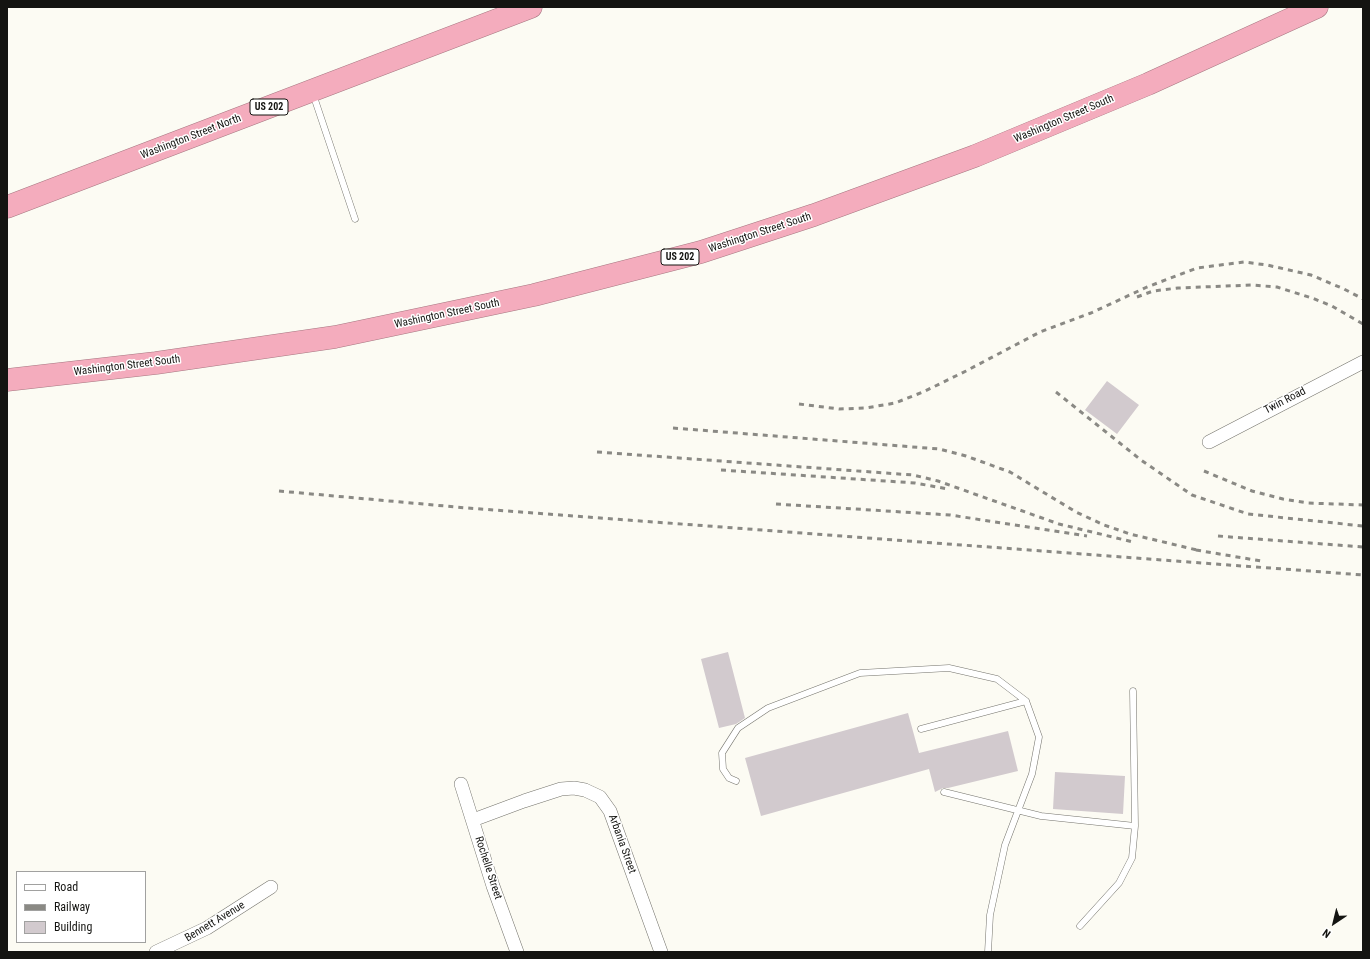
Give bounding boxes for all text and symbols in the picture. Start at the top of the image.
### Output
street label: Washington Street South [1012,92,1116,146]
road number: US 202 [250,99,288,115]
street label: Washington Street North [139,112,243,162]
street label: Washington Street South [707,210,813,256]
road number: US 202 [661,249,699,265]
street label: Washington Street South [393,296,501,332]
street label: Washington Street South [73,353,181,379]
street label: Twin Road [1262,385,1308,417]
street label: Arbania Street [605,813,639,875]
street label: Rochelle Street [472,835,504,901]
legend [16,871,146,943]
text: Road [54,880,78,894]
street label: Bennett Avenue [183,899,247,945]
text: Railway [54,900,90,914]
north arrow [1314,903,1354,943]
text: Building [54,920,92,934]
text: N [1320,926,1333,940]

